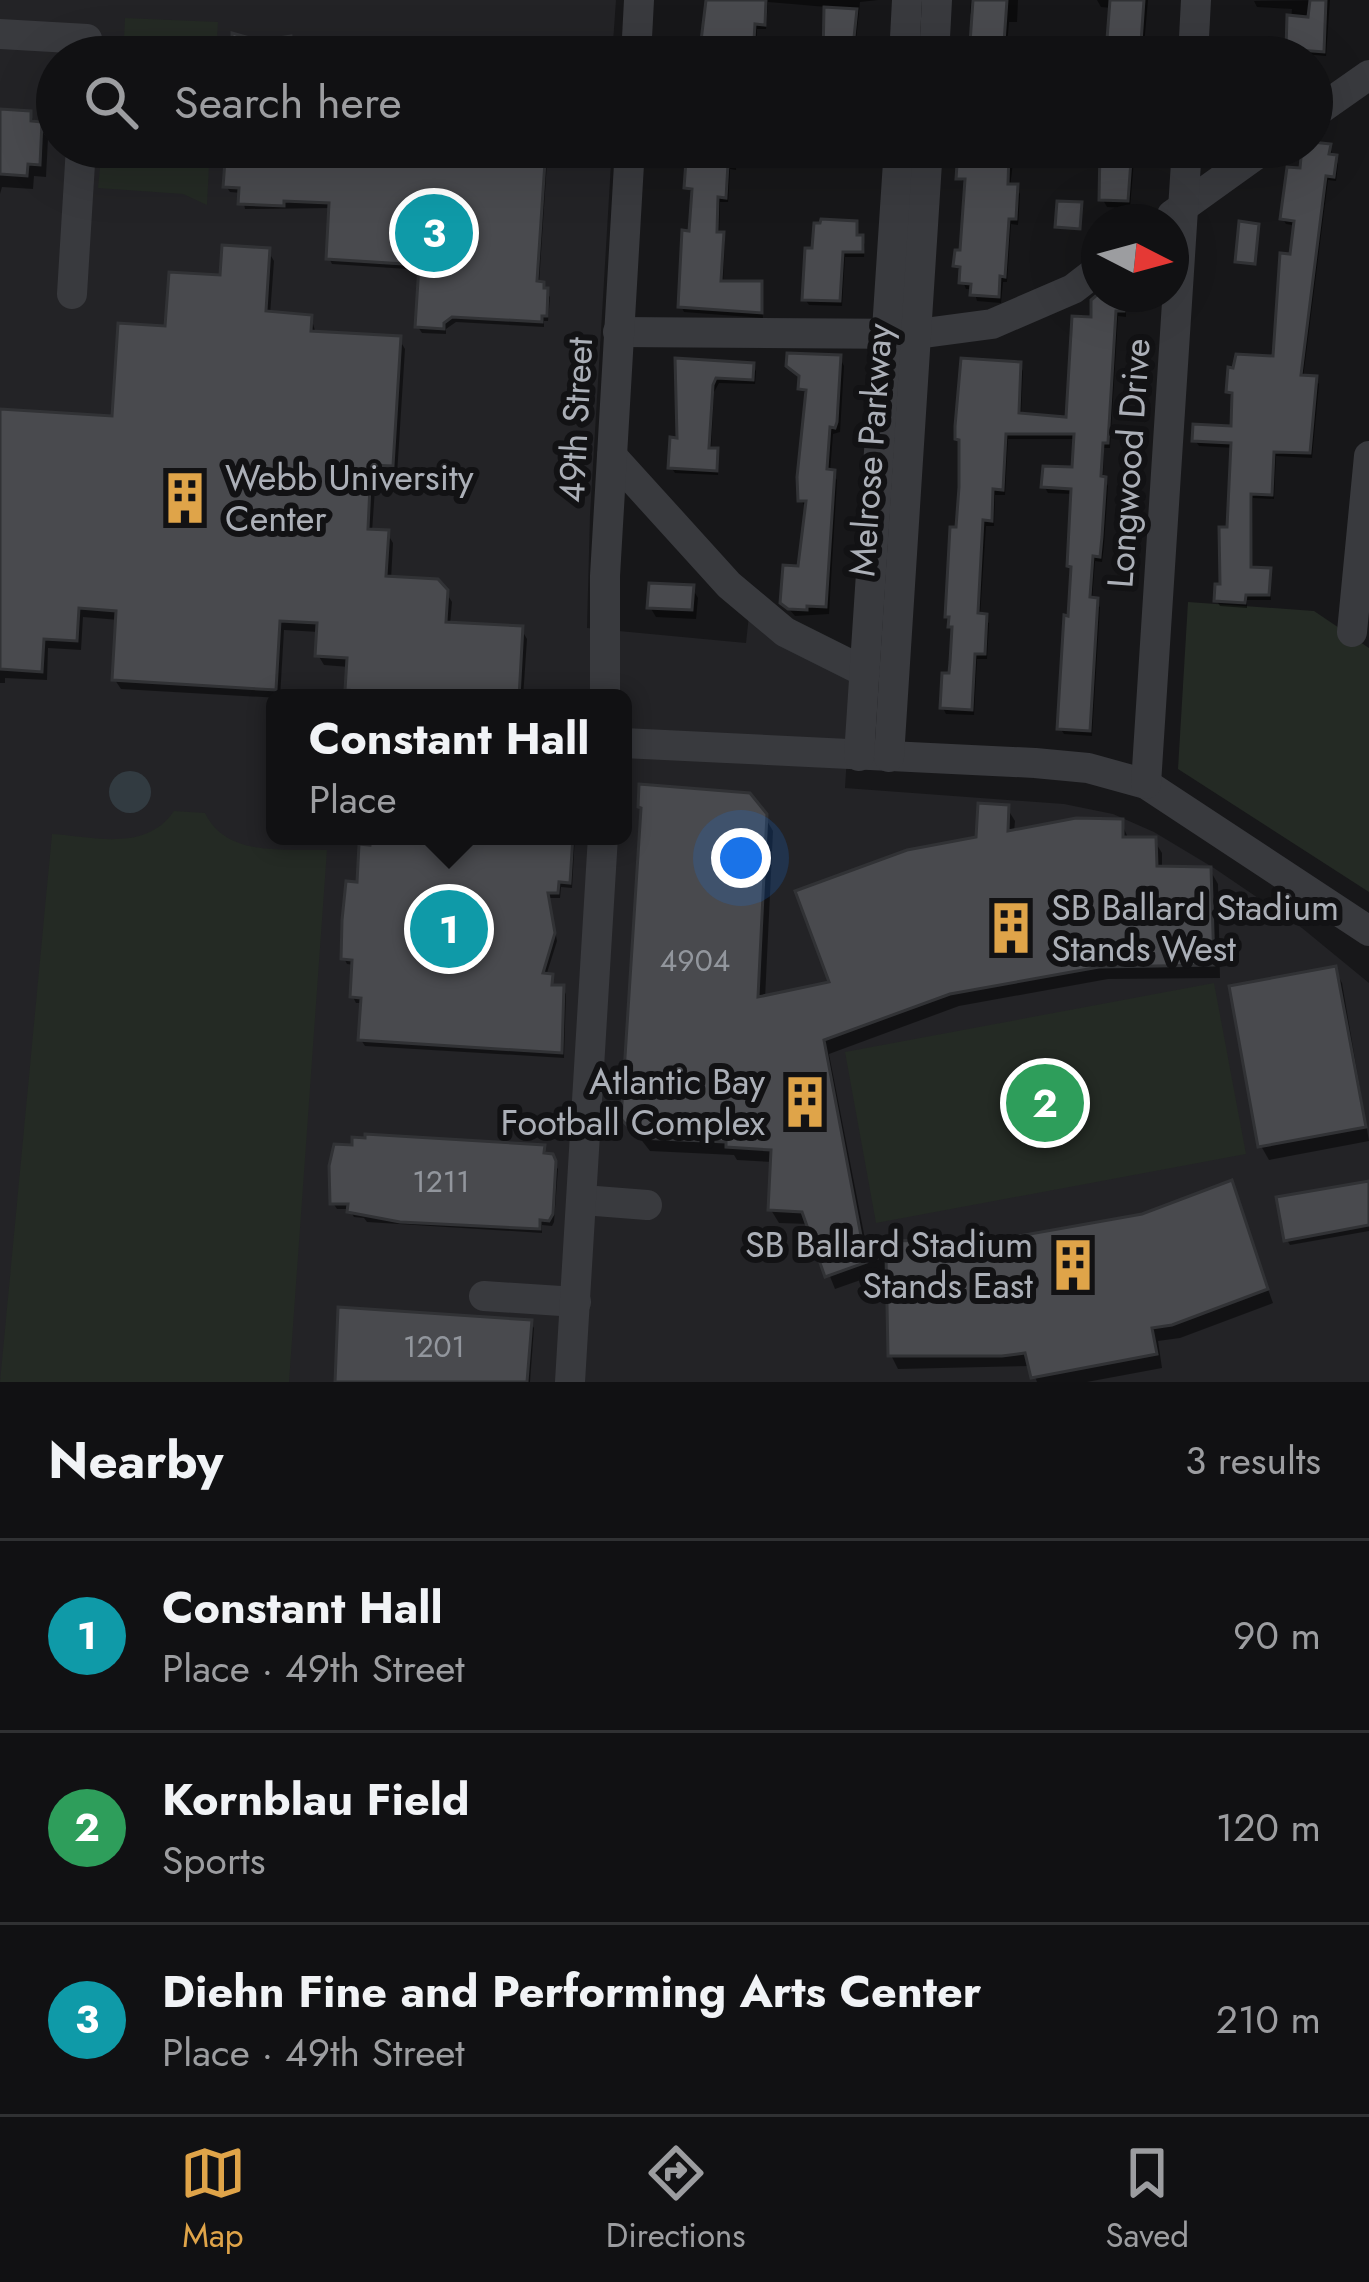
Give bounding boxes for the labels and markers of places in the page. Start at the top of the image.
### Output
pin: 3 [395,188,473,278]
place label: Webb University Center [225,451,474,544]
building icon: Webb University Center [156,469,214,527]
place label: SB Ballard Stadium Stands West [1051,881,1339,974]
pin: 1 [410,884,488,974]
building icon: SB Ballard Stadium Stands West [982,899,1040,957]
place label: Atlantic Bay Football Complex [501,1055,766,1148]
pin: 2 [1006,1058,1084,1148]
building icon: Atlantic Bay Football Complex [776,1073,834,1131]
place label: SB Ballard Stadium Stands East [745,1218,1033,1311]
building icon: SB Ballard Stadium Stands East [1044,1236,1102,1294]

